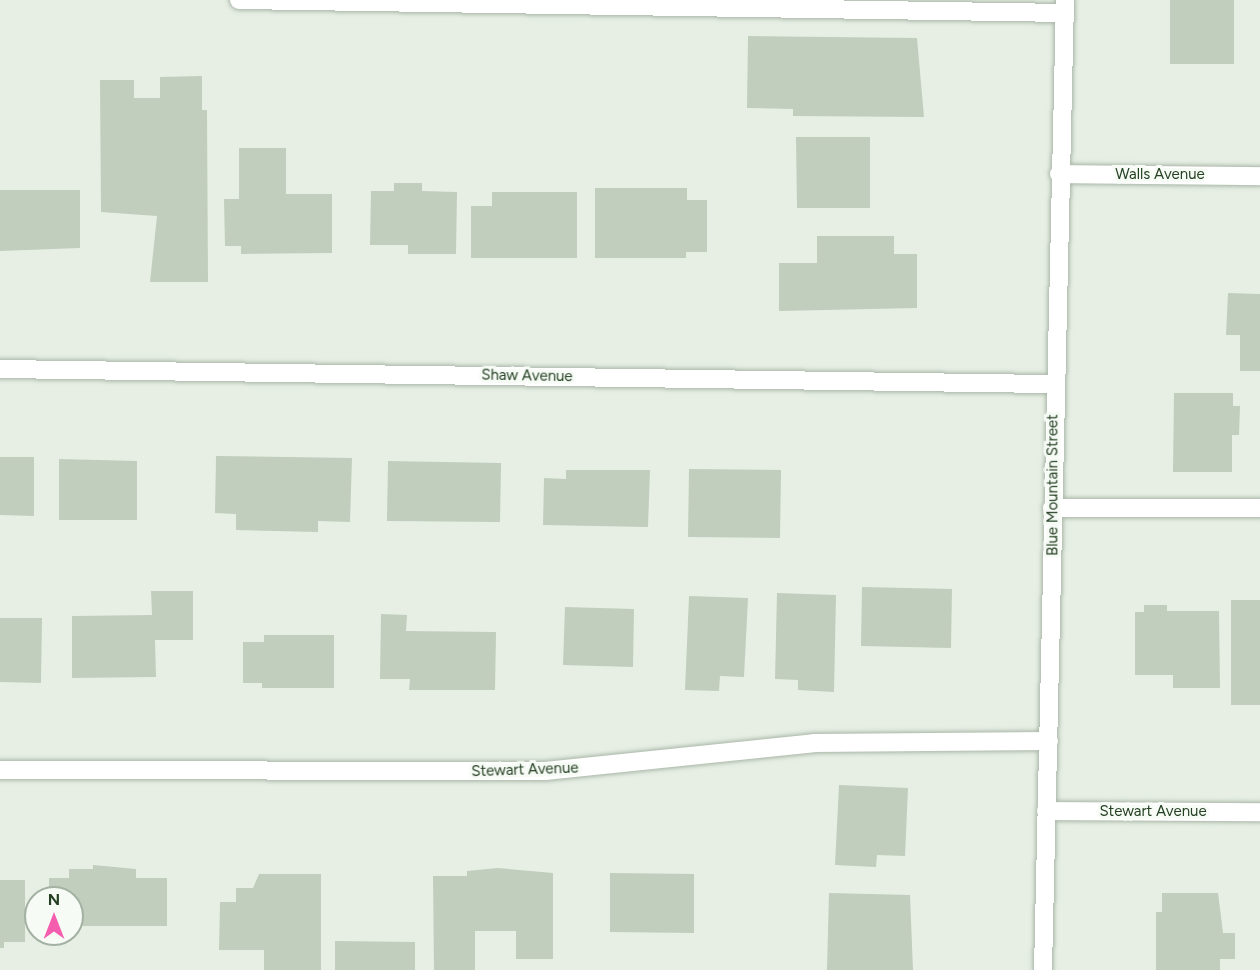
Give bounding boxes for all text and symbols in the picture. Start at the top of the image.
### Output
street label: Walls Avenue [1115,166,1205,184]
street label: Shaw Avenue [481,366,573,386]
street label: Blue Mountain Street [1044,414,1062,556]
street label: Stewart Avenue [471,759,579,781]
street label: Stewart Avenue [1099,803,1207,821]
north arrow [24,886,84,946]
text: N [48,890,60,909]

